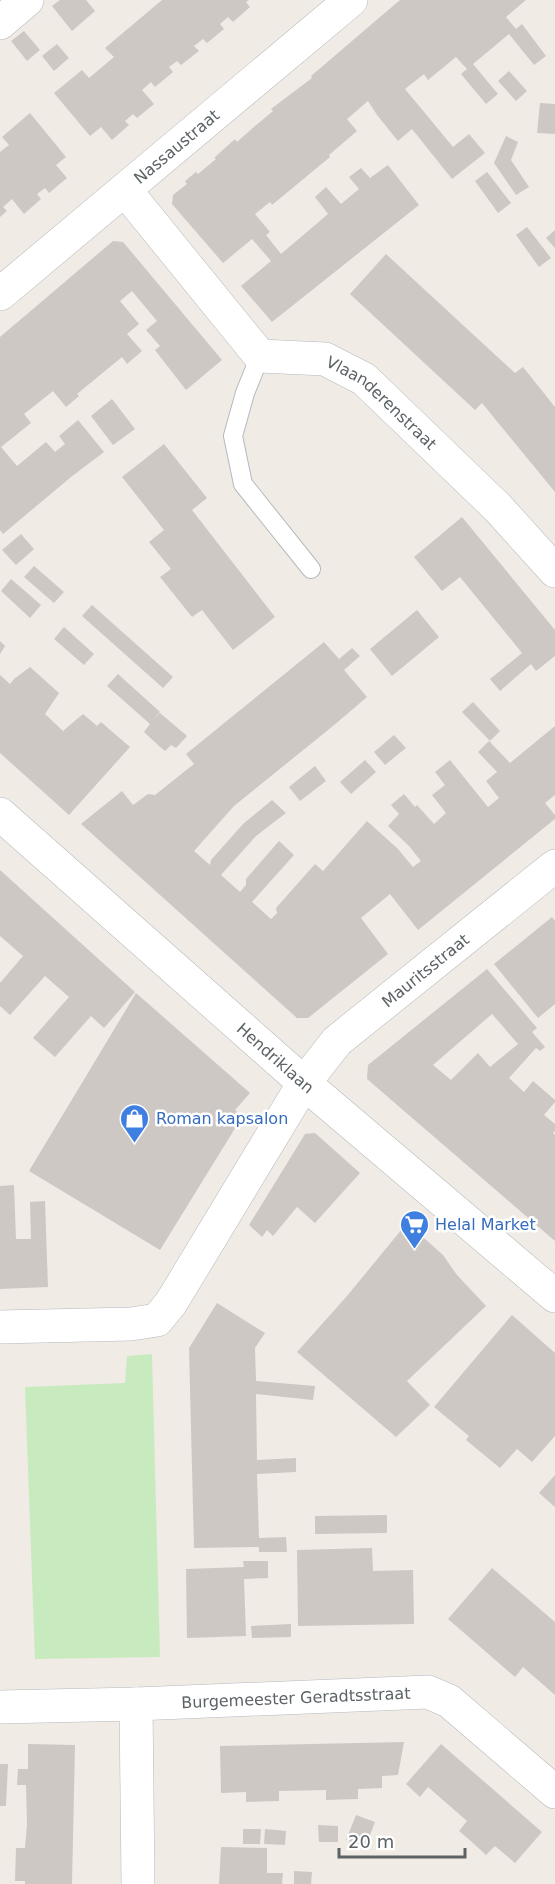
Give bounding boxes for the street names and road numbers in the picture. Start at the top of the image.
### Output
street label: Nassaustraat [130,105,223,187]
street label: Vlaanderenstraat [323,352,441,453]
street label: Mauritsstraat [378,929,473,1011]
street label: Hendriklaan [233,1019,318,1097]
street label: Burgemeester Geradtsstraat [181,1683,411,1712]

